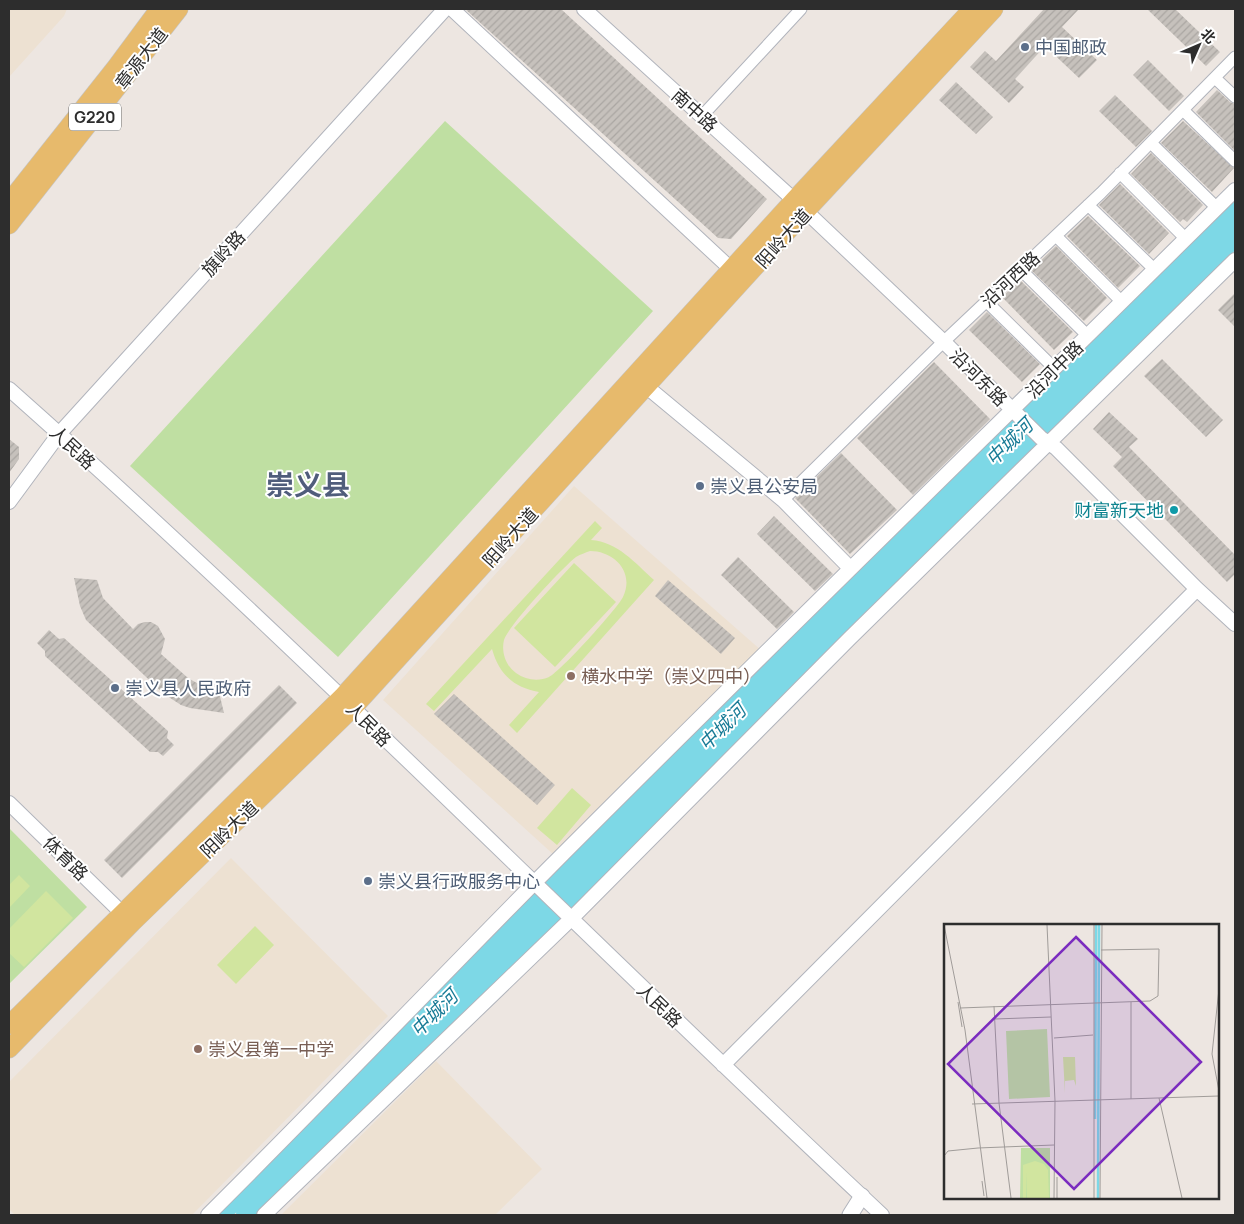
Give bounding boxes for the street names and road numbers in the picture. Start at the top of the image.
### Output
street label: 章源大道 [109,22,173,94]
street label: 南中路 [667,83,723,137]
road number: G220 [69,104,121,130]
street label: 阳岭大道 [750,203,816,273]
street label: 旗岭路 [196,225,250,281]
street label: 沿河西路 [975,246,1045,312]
street label: 沿河中路 [1020,335,1088,403]
street label: 沿河东路 [945,343,1013,411]
street label: 人民路 [45,420,101,474]
street label: 阳岭大道 [477,502,543,572]
street label: 人民路 [341,696,397,752]
street label: 阳岭大道 [195,795,263,863]
street label: 体育路 [38,831,94,885]
street label: 人民路 [632,978,688,1032]

